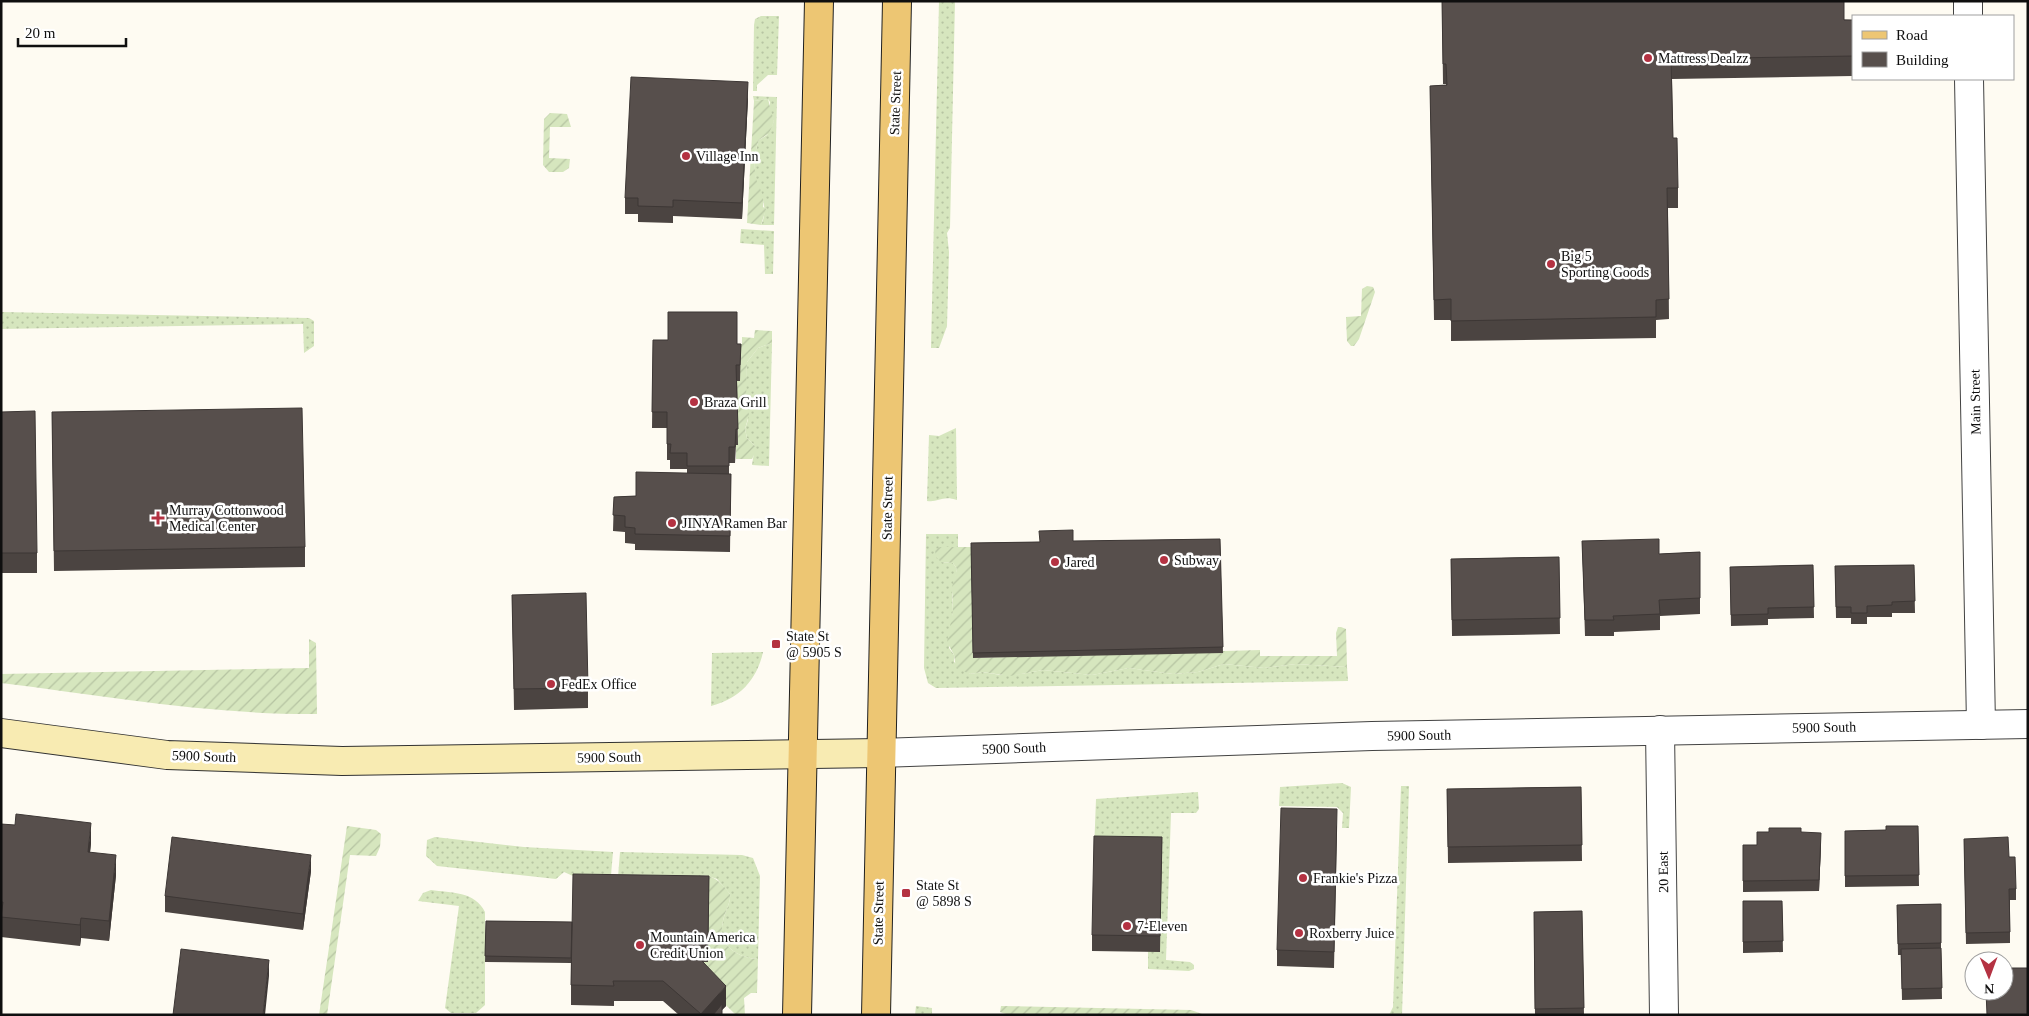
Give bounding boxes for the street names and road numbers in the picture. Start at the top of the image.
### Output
street label: State Street [887,71,904,135]
street label: Main Street [1967,369,1984,435]
street label: State Street [879,476,896,540]
street label: 5900 South [1792,719,1856,736]
street label: 5900 South [1387,727,1451,744]
street label: 5900 South [982,740,1046,757]
street label: 5900 South [172,748,236,765]
street label: 5900 South [577,749,641,766]
street label: 20 East [1656,851,1671,893]
street label: State Street [870,881,887,945]

